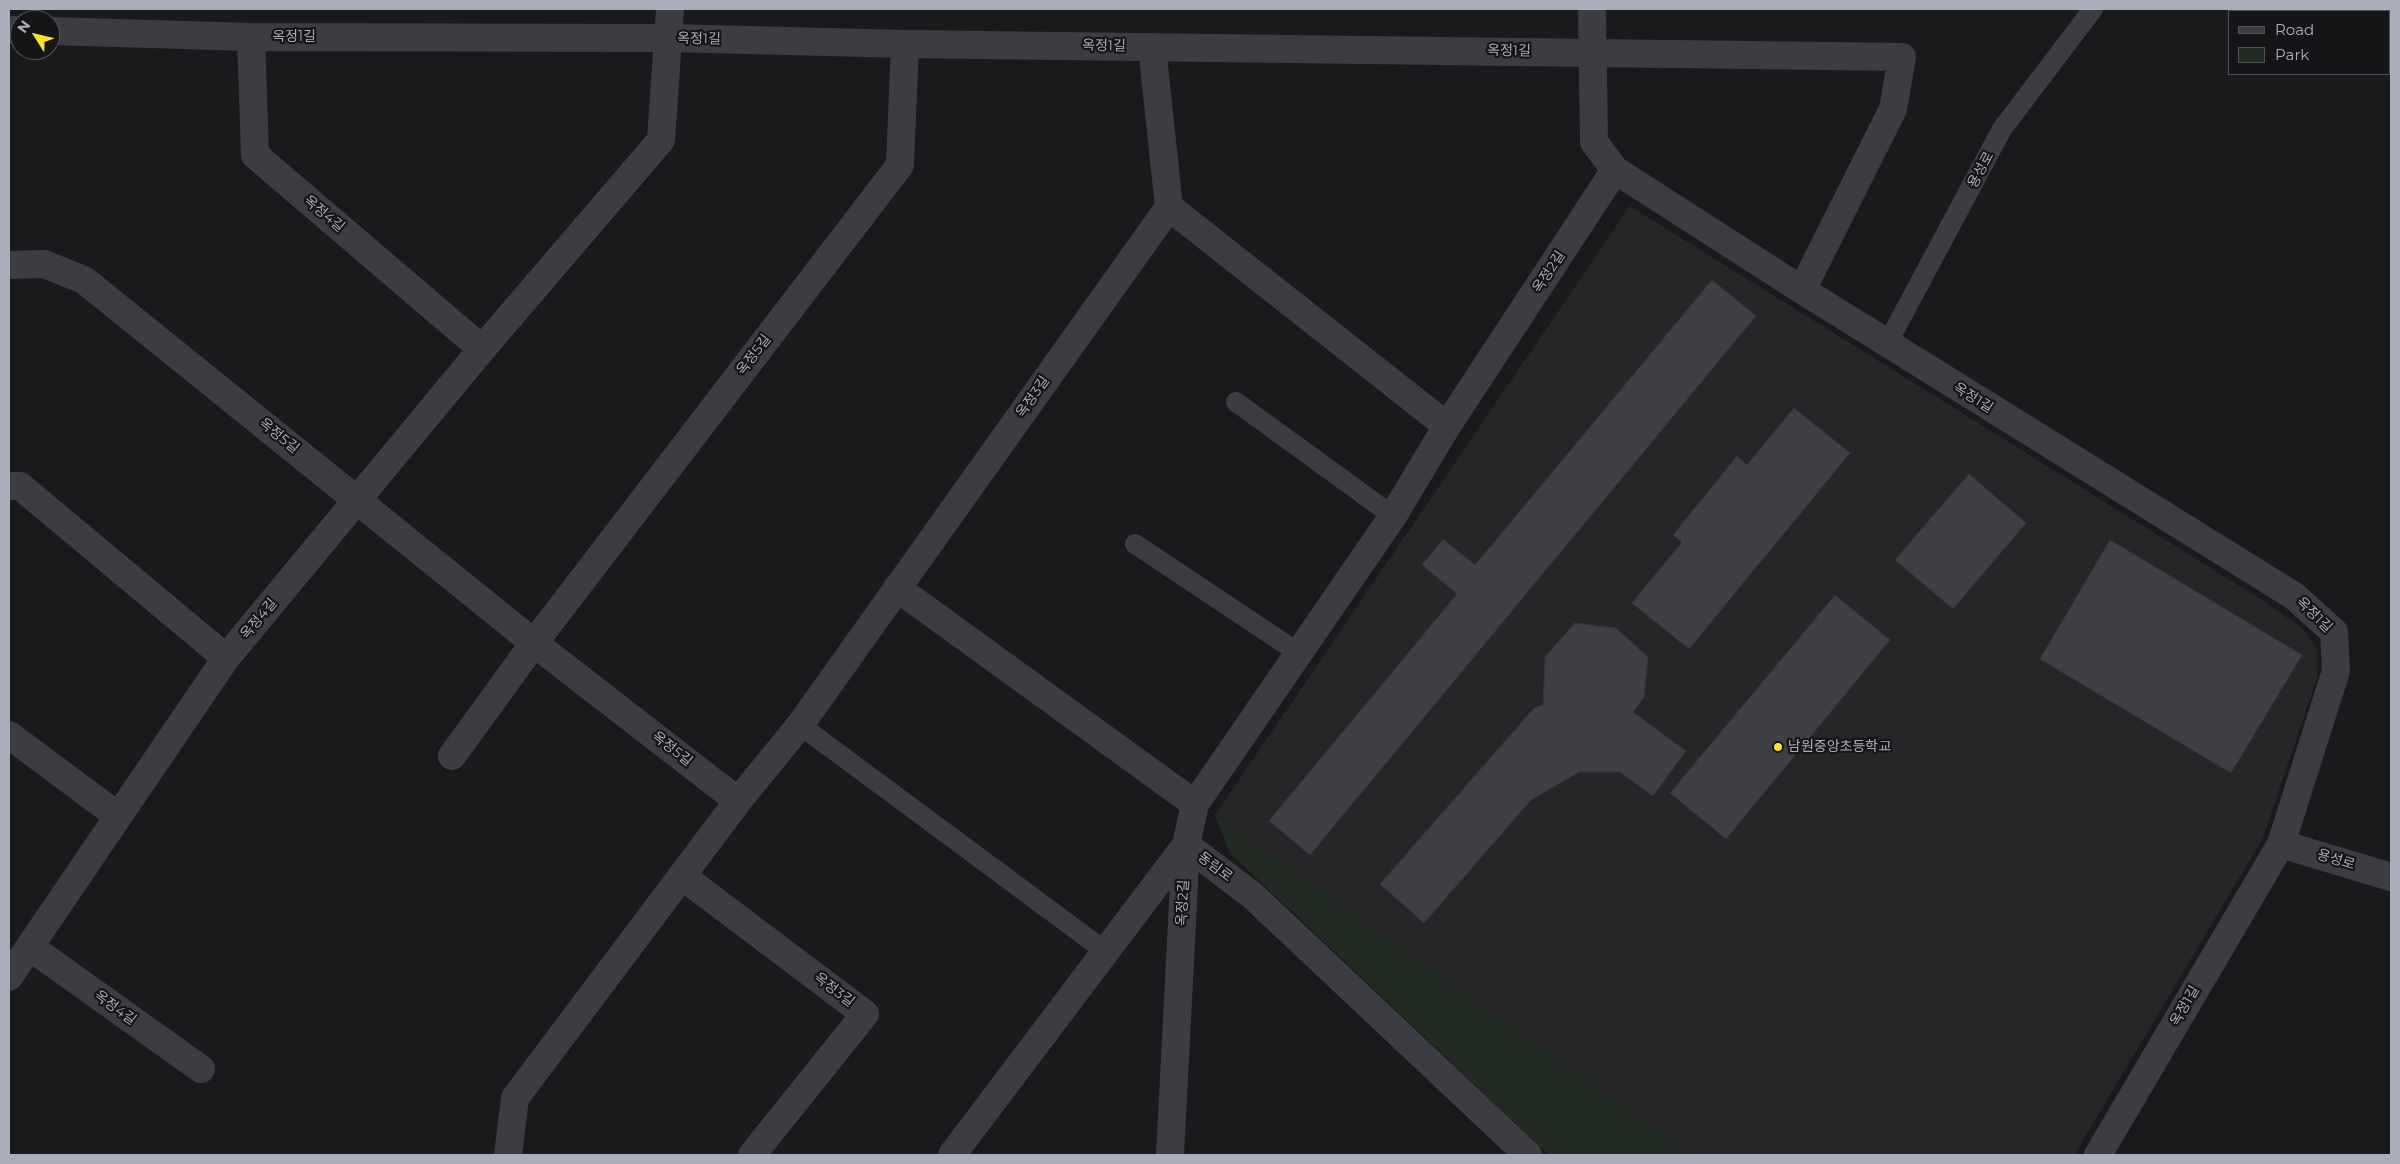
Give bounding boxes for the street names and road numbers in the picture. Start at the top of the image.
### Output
street label: 옥정1길 [272,29,316,45]
street label: 옥정1길 [677,30,721,48]
street label: 옥정1길 [1082,37,1126,55]
street label: 옥정1길 [1487,42,1531,60]
street label: 용성로 [1965,149,1997,191]
street label: 옥정4길 [300,192,348,236]
street label: 옥정2길 [1529,248,1569,296]
street label: 옥정5길 [733,331,775,379]
street label: 옥정3길 [1013,373,1053,421]
street label: 옥정1길 [1950,379,1996,417]
street label: 옥정5길 [256,415,302,457]
street label: 옥정1길 [2292,594,2336,636]
street label: 옥정4길 [237,595,281,643]
street label: 옥정5길 [648,728,696,770]
street label: 용성로 [2315,846,2357,874]
street label: 동림로 [1195,849,1235,885]
street label: 옥정2길 [1173,879,1193,927]
street label: 옥정3길 [810,969,858,1011]
street label: 옥정1길 [2167,983,2203,1029]
street label: 옥정4길 [91,987,139,1029]

